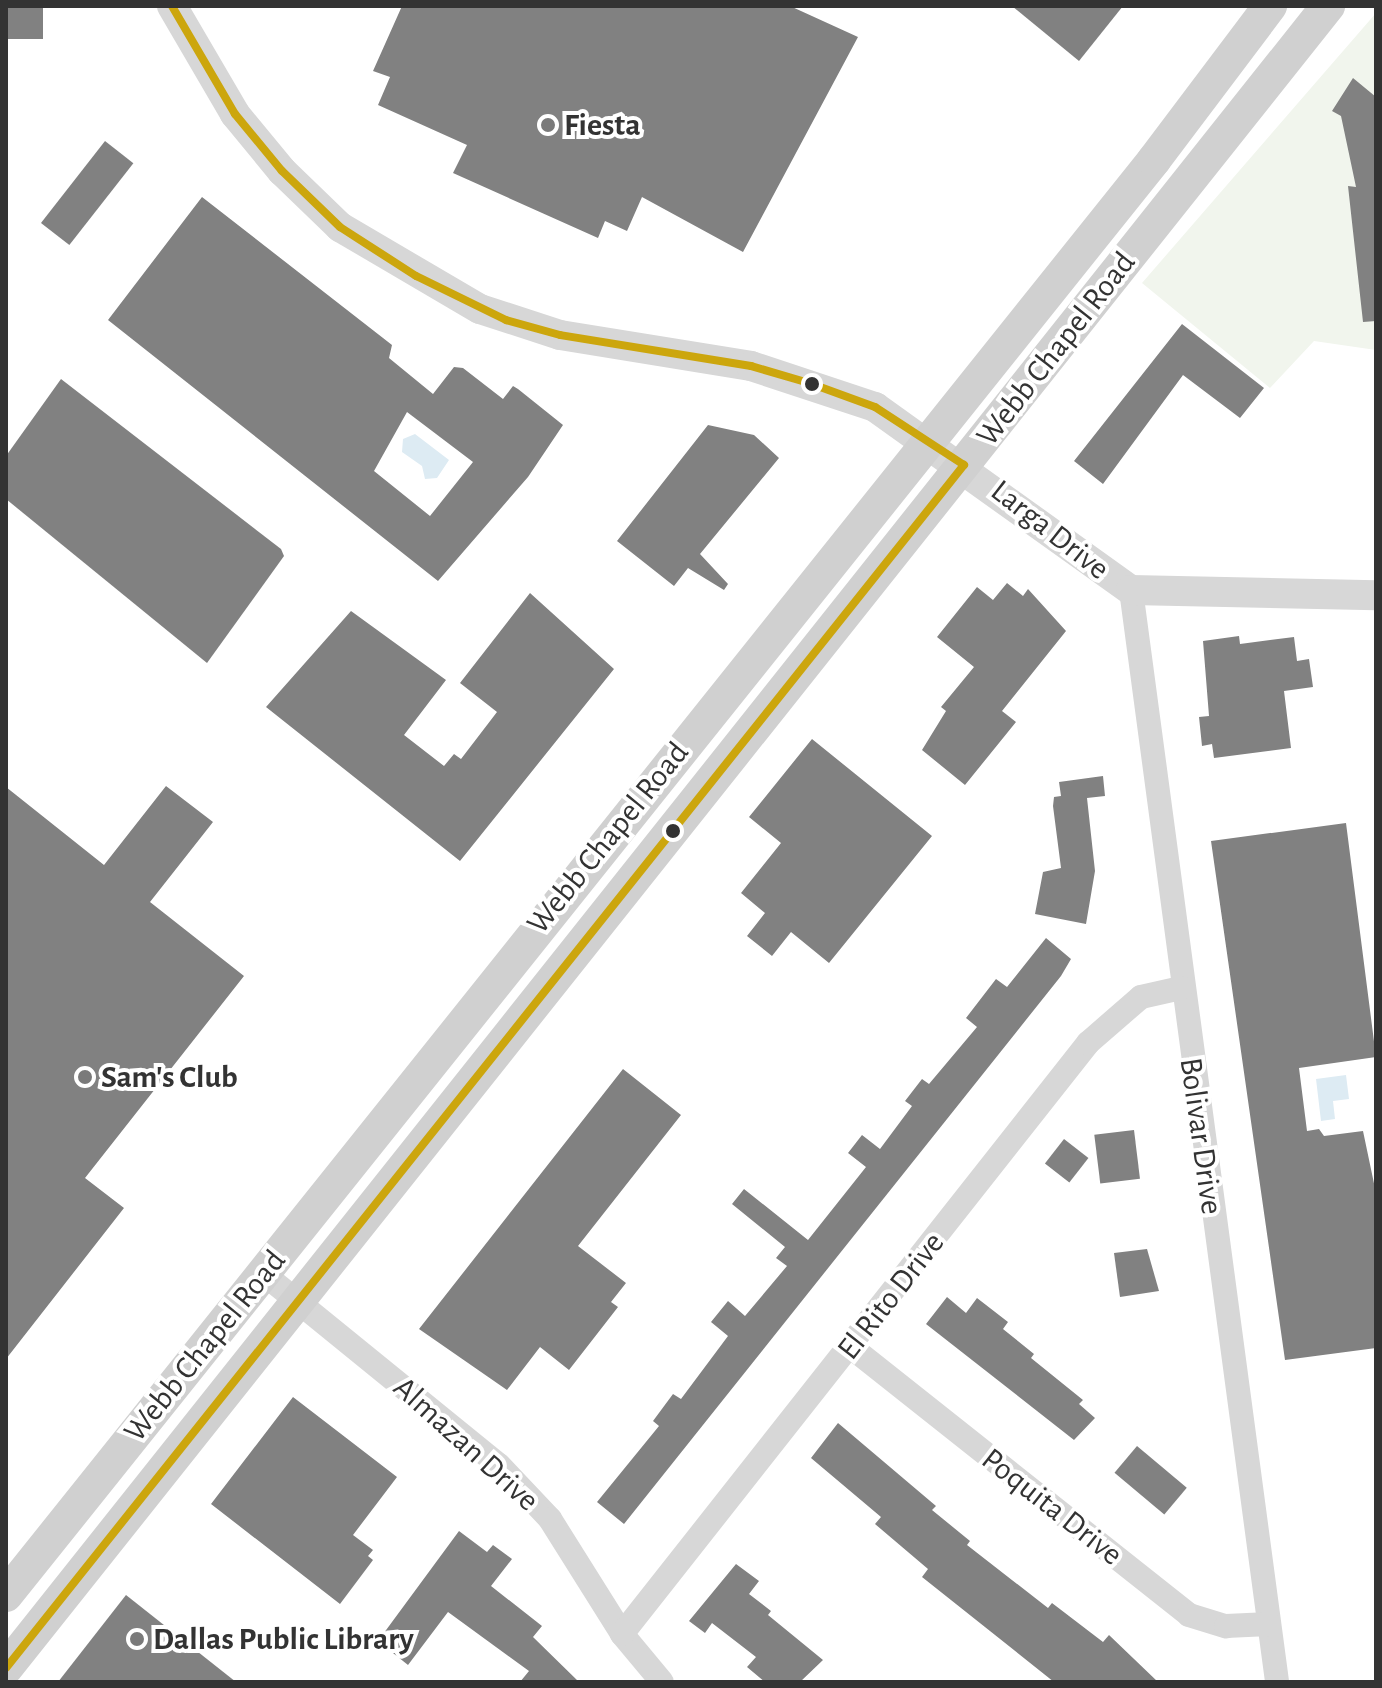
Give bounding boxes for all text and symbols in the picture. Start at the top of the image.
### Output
place label: Fiesta [564,106,641,144]
marker: Fiesta [539,116,557,134]
street label: Webb Chapel Road [968,244,1144,454]
unlabelled marker [804,376,820,392]
street label: Larga Drive [983,472,1117,588]
street label: Webb Chapel Road [519,734,697,942]
unlabelled marker [665,823,681,839]
street label: Bolivar Drive [1171,1055,1231,1217]
place label: Sam's Club [101,1058,238,1096]
marker: Sam's Club [76,1068,94,1086]
street label: El Rito Drive [829,1225,953,1367]
street label: Webb Chapel Road [116,1242,294,1450]
street label: Almazan Drive [385,1369,547,1519]
street label: Poquita Drive [974,1440,1130,1574]
place label: Dallas Public Library [153,1620,414,1658]
marker: Dallas Public Library [128,1630,146,1648]

